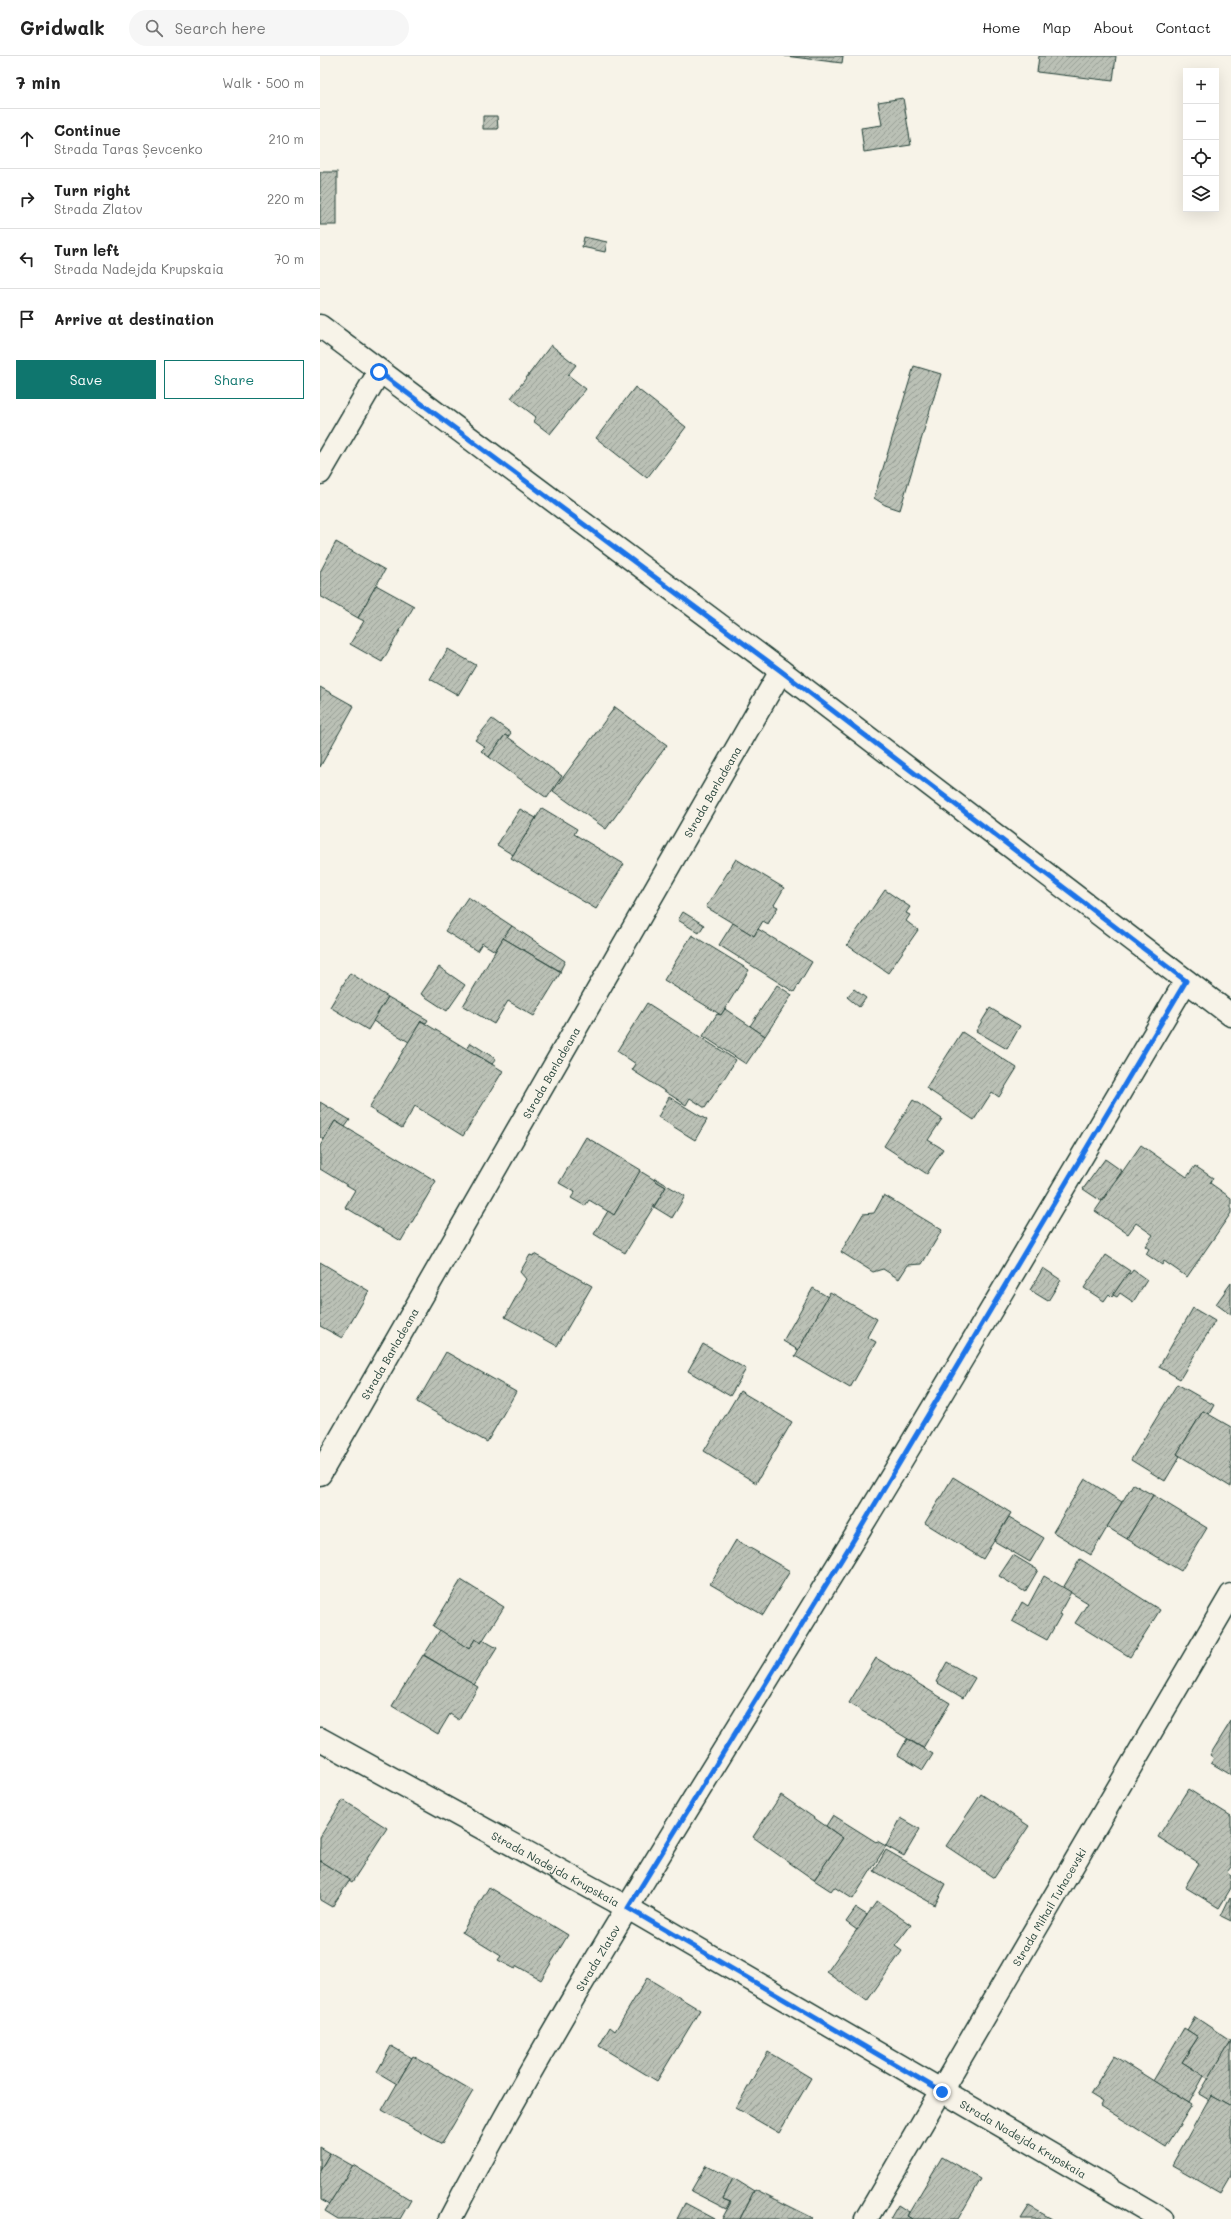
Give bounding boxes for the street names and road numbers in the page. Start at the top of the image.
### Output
street label: Strada Barladeana [680,743,744,840]
street label: Strada Barladeana [518,1024,583,1121]
street label: Strada Barladeana [357,1305,421,1402]
street label: Strada Nadejda Krupskaia [489,1827,623,1910]
street label: Strada Mihail Tuhacevski [1008,1845,1089,1968]
street label: Strada Zlatov [572,1921,623,1994]
street label: Strada Nadejda Krupskaia [957,2096,1090,2181]

